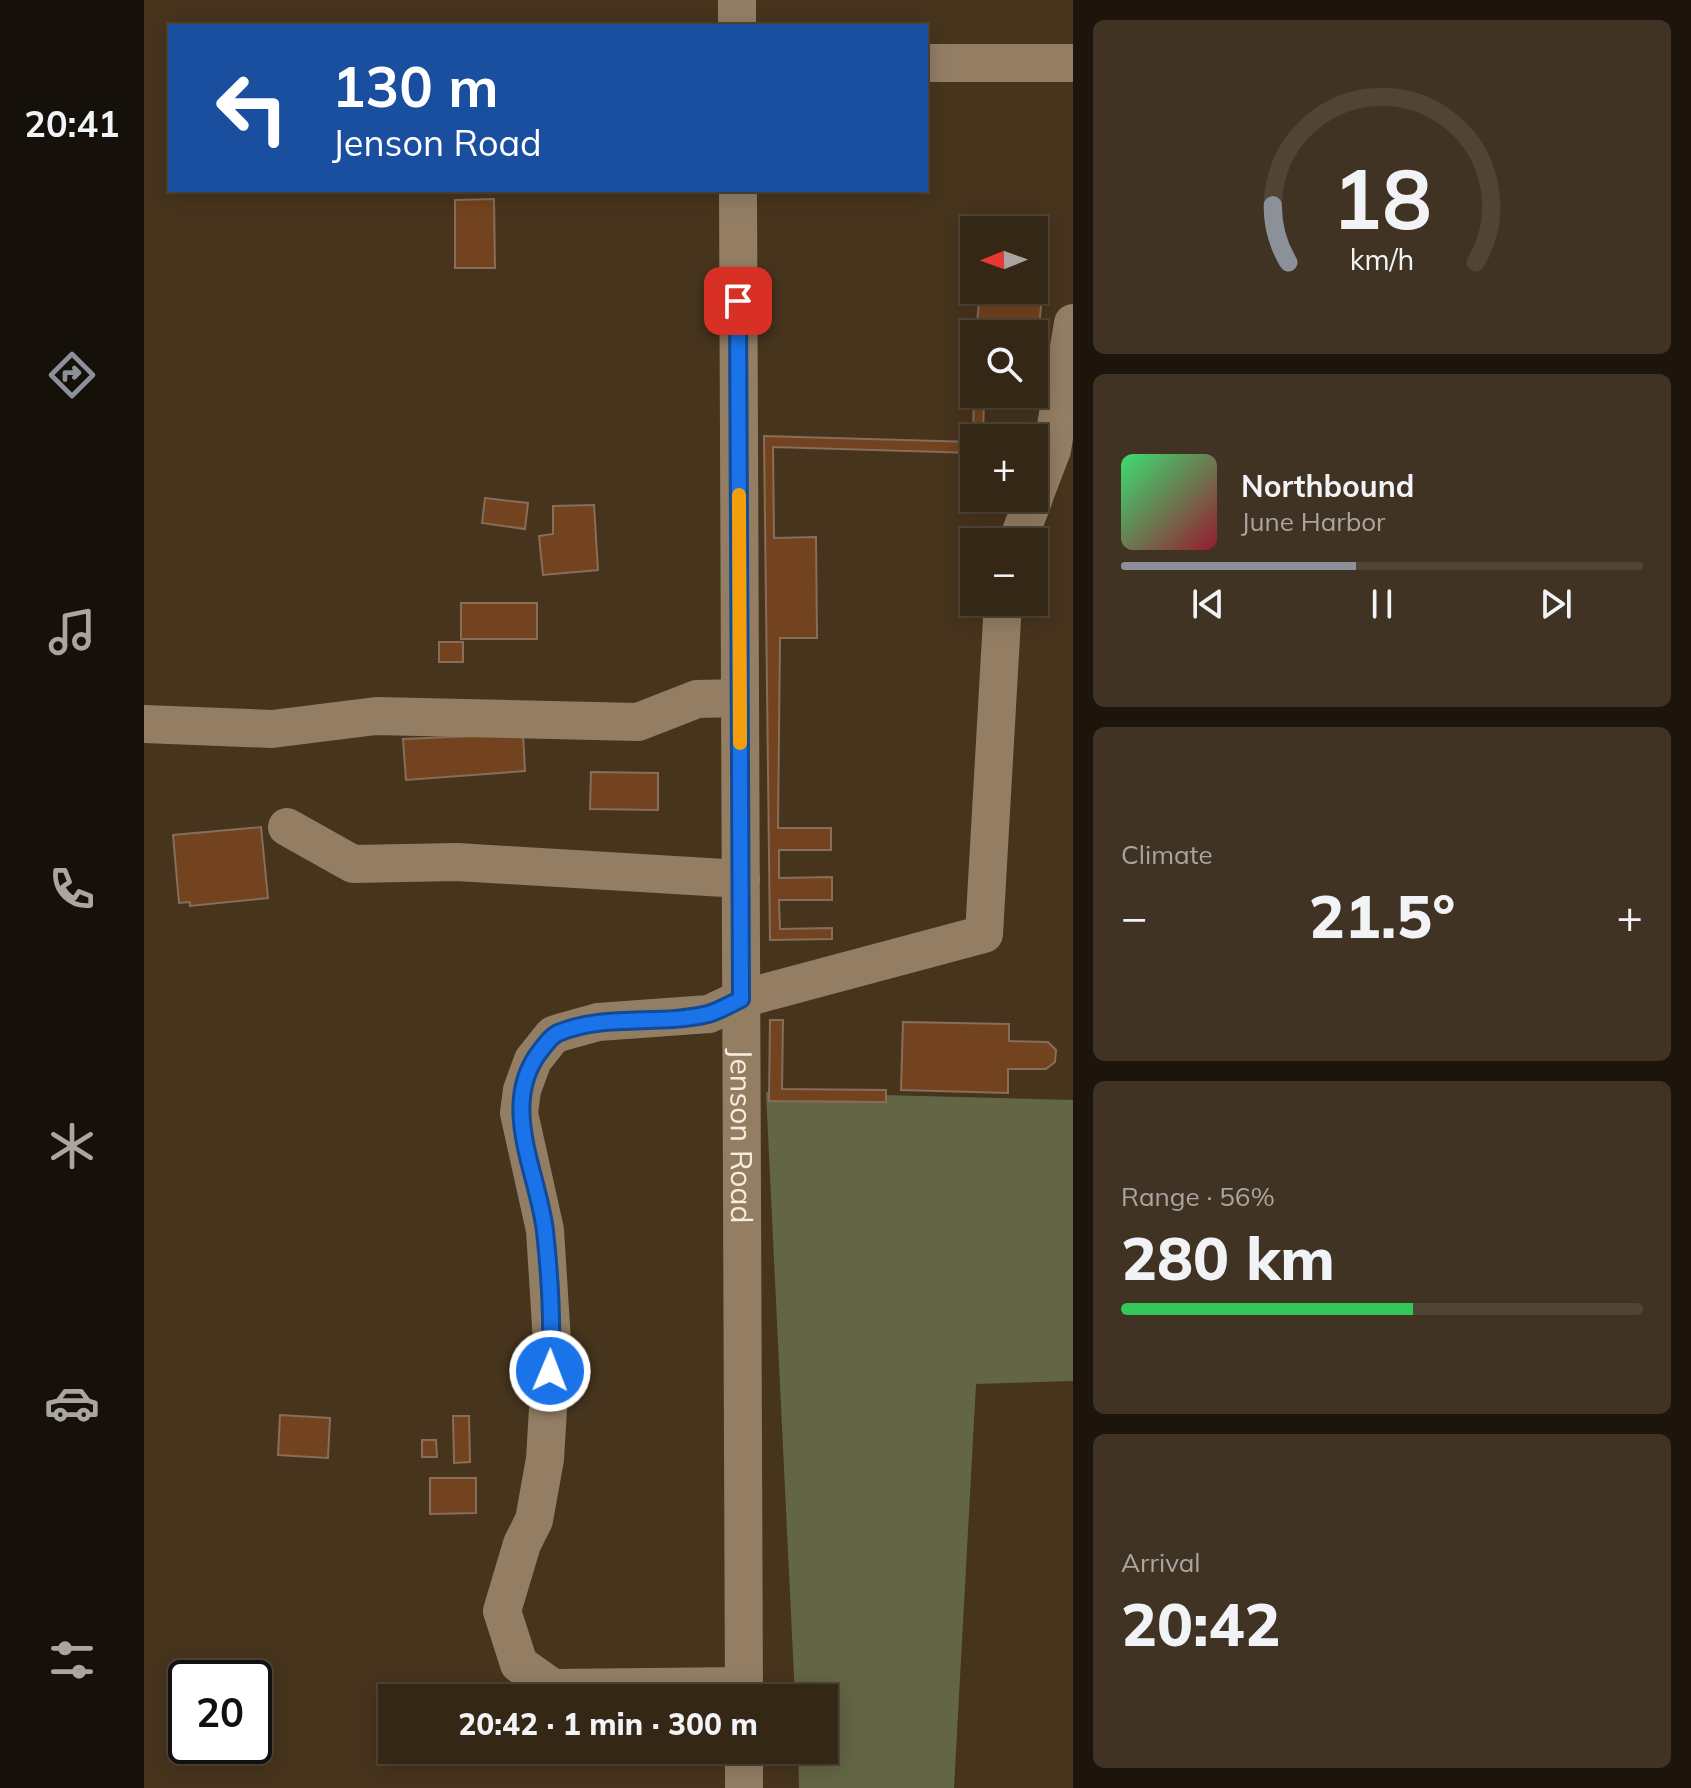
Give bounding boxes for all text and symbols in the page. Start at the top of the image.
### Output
text: 130 m [332,51,499,121]
icon: left [200,56,304,160]
text: 20:41 [24,101,120,146]
text: Jenson Road [332,120,542,165]
text: 18 [1332,144,1432,249]
north arrow [960,216,1048,304]
map controls [960,216,1048,616]
text: km/h [1350,241,1414,277]
pin [704,267,772,335]
icon: arrive [716,279,760,323]
button: search [960,320,1048,408]
icon: directions [44,347,100,403]
button: + [960,424,1048,512]
text: Northbound [1241,467,1414,505]
text: June Harbor [1241,505,1386,538]
button: − [960,528,1048,616]
icon: previous [1186,582,1230,626]
icon: pause [1360,582,1404,626]
icon: next [1534,582,1578,626]
icon: music [44,604,100,660]
text: Climate [1121,838,1213,871]
icon: phone [44,861,100,917]
text: 21.5° [1309,878,1455,953]
text: − [1121,889,1147,944]
text: + [1617,889,1643,944]
street label: Jenson Road [722,1049,761,1223]
icon: climate [44,1118,100,1174]
text: Range · 56% [1121,1180,1275,1213]
text: 280 km [1121,1220,1335,1295]
position arrow [508,1329,592,1413]
icon: car [44,1375,100,1431]
text: Arrival [1121,1546,1201,1579]
text: 20:42 [1121,1586,1281,1661]
icon: filters [44,1632,100,1688]
speed limit sign: 20 [168,1660,272,1764]
text: 20:42 · 1 min · 300 m [458,1705,758,1743]

